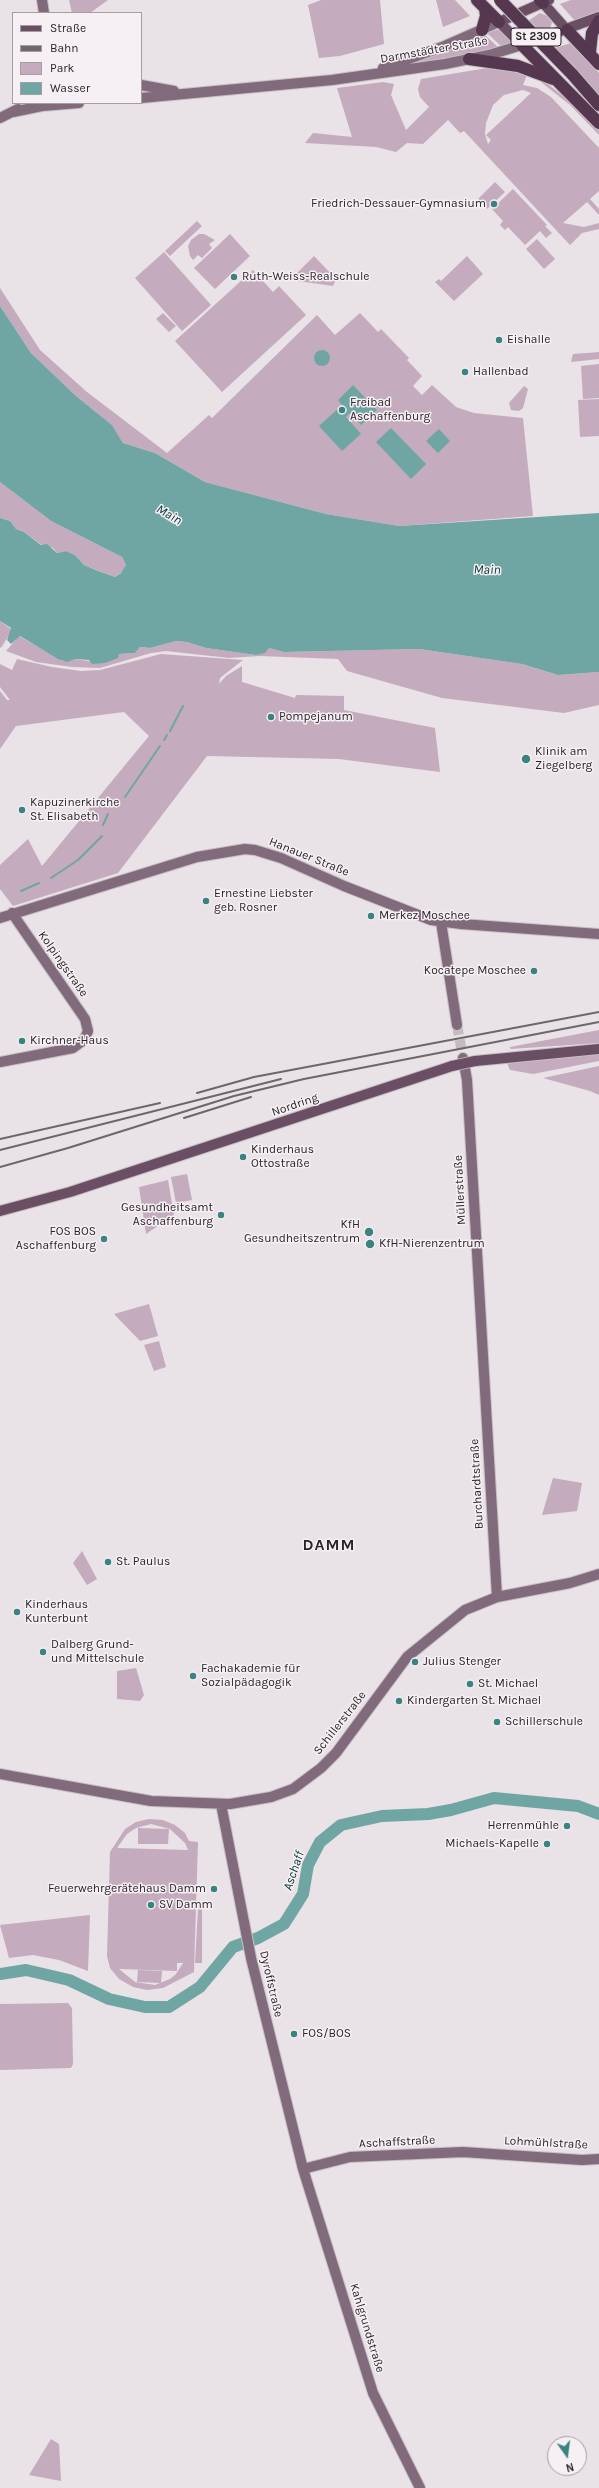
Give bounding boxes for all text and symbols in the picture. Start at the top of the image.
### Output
legend [12,12,142,104]
text: Straße [50,21,86,35]
road number: St 2309 [511,28,561,46]
street label: Darmstädter Straße [379,33,489,67]
text: Bahn [50,41,79,55]
text: Park [50,61,74,75]
text: Wasser [50,81,90,95]
place label: Friedrich-Dessauer-Gymnasium [311,197,486,211]
marker: Friedrich-Dessauer-Gymnasium [489,199,499,209]
place label: Ruth-Weiss-Realschule [242,270,369,284]
marker: Ruth-Weiss-Realschule [229,272,239,282]
place label: Eishalle [507,333,550,347]
marker: Eishalle [494,335,504,345]
place label: Hallenbad [473,365,529,379]
marker: Hallenbad [460,367,470,377]
place label: Freibad Aschaffenburg [350,396,430,424]
marker: Freibad Aschaffenburg [337,405,347,415]
water label: Main [153,501,185,529]
water label: Main [473,562,501,578]
place label: Pompejanum [279,710,353,724]
marker: Pompejanum [266,712,276,722]
place label: Klinik am Ziegelberg [535,745,592,773]
marker: Klinik am Ziegelberg [520,753,532,765]
place label: Kapuzinerkirche St. Elisabeth [30,796,119,824]
marker: Kapuzinerkirche St. Elisabeth [17,805,27,815]
street label: Hanauer Straße [267,834,351,880]
place label: Ernestine Liebster geb. Rosner [214,887,313,915]
marker: Ernestine Liebster geb. Rosner [201,896,211,906]
place label: Merkez Moschee [379,909,470,923]
marker: Merkez Moschee [366,911,376,921]
street label: Kolpingstraße [35,928,91,1000]
place label: Kocatepe Moschee [424,964,526,978]
marker: Kocatepe Moschee [529,966,539,976]
place label: Kirchner-Haus [30,1034,109,1048]
marker: Kirchner-Haus [17,1036,27,1046]
street label: Nordring [270,1090,320,1120]
place label: Kinderhaus Ottostraße [251,1143,314,1171]
marker: Kinderhaus Ottostraße [238,1152,248,1162]
street label: Müllerstraße [451,1155,469,1225]
place label: Gesundheitsamt Aschaffenburg [121,1201,213,1229]
marker: Gesundheitsamt Aschaffenburg [216,1210,226,1220]
place label: KfH Gesundheitszentrum [244,1218,360,1246]
place label: FOS BOS Aschaffenburg [16,1225,96,1253]
marker: KfH Gesundheitszentrum [363,1226,375,1238]
marker: FOS BOS Aschaffenburg [99,1234,109,1244]
place label: KfH-Nierenzentrum [379,1237,485,1251]
marker: KfH-Nierenzentrum [364,1238,376,1250]
street label: Burchardtstraße [467,1439,487,1529]
district label: DAMM [303,1535,355,1555]
place label: St. Paulus [116,1555,170,1569]
marker: St. Paulus [103,1557,113,1567]
place label: Kinderhaus Kunterbunt [25,1598,88,1626]
marker: Kinderhaus Kunterbunt [12,1607,22,1617]
place label: Dalberg Grund- und Mittelschule [51,1638,144,1666]
marker: Dalberg Grund- und Mittelschule [38,1647,48,1657]
place label: Julius Stenger [423,1655,501,1669]
marker: Julius Stenger [410,1657,420,1667]
place label: Fachakademie für Sozialpädagogik [201,1662,300,1690]
marker: Fachakademie für Sozialpädagogik [188,1671,198,1681]
place label: St. Michael [478,1677,538,1691]
marker: St. Michael [465,1679,475,1689]
street label: Schillerstraße [311,1688,369,1758]
place label: Kindergarten St. Michael [407,1694,541,1708]
marker: Kindergarten St. Michael [394,1696,404,1706]
place label: Schillerschule [505,1715,583,1729]
marker: Schillerschule [492,1717,502,1727]
place label: Herrenmühle [487,1819,559,1833]
marker: Herrenmühle [562,1821,572,1831]
place label: Michaels-Kapelle [445,1837,539,1851]
marker: Michaels-Kapelle [542,1839,552,1849]
water label: Aschaff [280,1849,308,1893]
place label: Feuerwehrgerätehaus Damm [48,1882,206,1896]
marker: Feuerwehrgerätehaus Damm [209,1884,219,1894]
place label: SV Damm [159,1898,213,1912]
marker: SV Damm [146,1900,156,1910]
street label: Dyroffstraße [256,1949,286,2019]
place label: FOS/BOS [302,2027,351,2041]
marker: FOS/BOS [289,2029,299,2039]
street label: Aschaffstraße [358,2133,436,2151]
street label: Lohmühlstraße [504,2134,588,2152]
street label: Kahlgrundstraße [347,2282,387,2374]
north arrow [547,2436,587,2476]
text: N [564,2460,575,2474]

